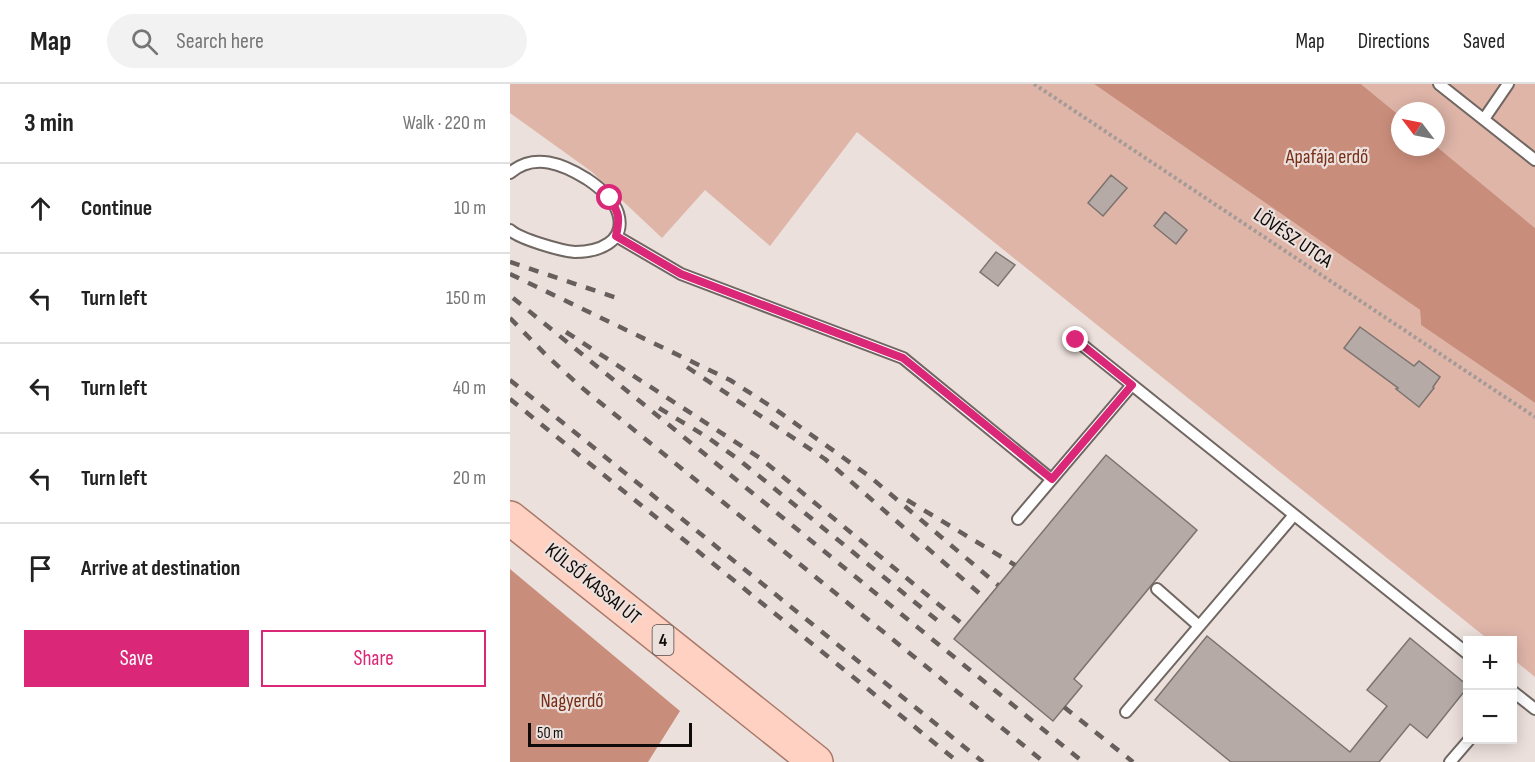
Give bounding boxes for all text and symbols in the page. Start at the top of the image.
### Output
search box [107,14,527,68]
text: Map [30,25,71,58]
icon: search [128,25,161,58]
text: Search here [176,28,264,55]
text: Map [1295,29,1325,54]
text: Directions [1358,29,1430,54]
text: Saved [1463,29,1505,54]
north arrow [1391,102,1445,156]
text: 3 min [24,108,74,139]
text: Walk · 220 m [403,111,486,135]
park label: Apafája erdő [1285,145,1368,169]
route start [596,184,622,210]
icon: ahead [24,192,57,225]
text: Continue [81,195,152,222]
text: 10 m [454,196,486,220]
street label: LÖVÉSZ UTCA [1249,203,1337,273]
icon: left [24,282,57,315]
text: Turn left [81,285,147,312]
text: 150 m [446,286,486,310]
route end [1062,326,1088,352]
icon: left [24,372,57,405]
text: Turn left [81,375,147,402]
text: 40 m [453,376,486,400]
icon: left [24,462,57,495]
text: Turn left [81,465,147,492]
text: 20 m [453,466,486,490]
street label: KÜLSŐ KASSAI ÚT [540,538,646,630]
icon: arrive [24,552,57,585]
text: Arrive at destination [81,555,240,582]
road number: 4 [652,625,674,655]
button: Save [24,630,249,687]
button: Share [261,630,486,687]
map controls [1463,636,1517,744]
button: + [1463,636,1517,690]
park label: Nagyerdő [540,689,604,713]
button: − [1463,690,1517,744]
scale bar [528,720,692,748]
text: 50 m [537,724,563,743]

